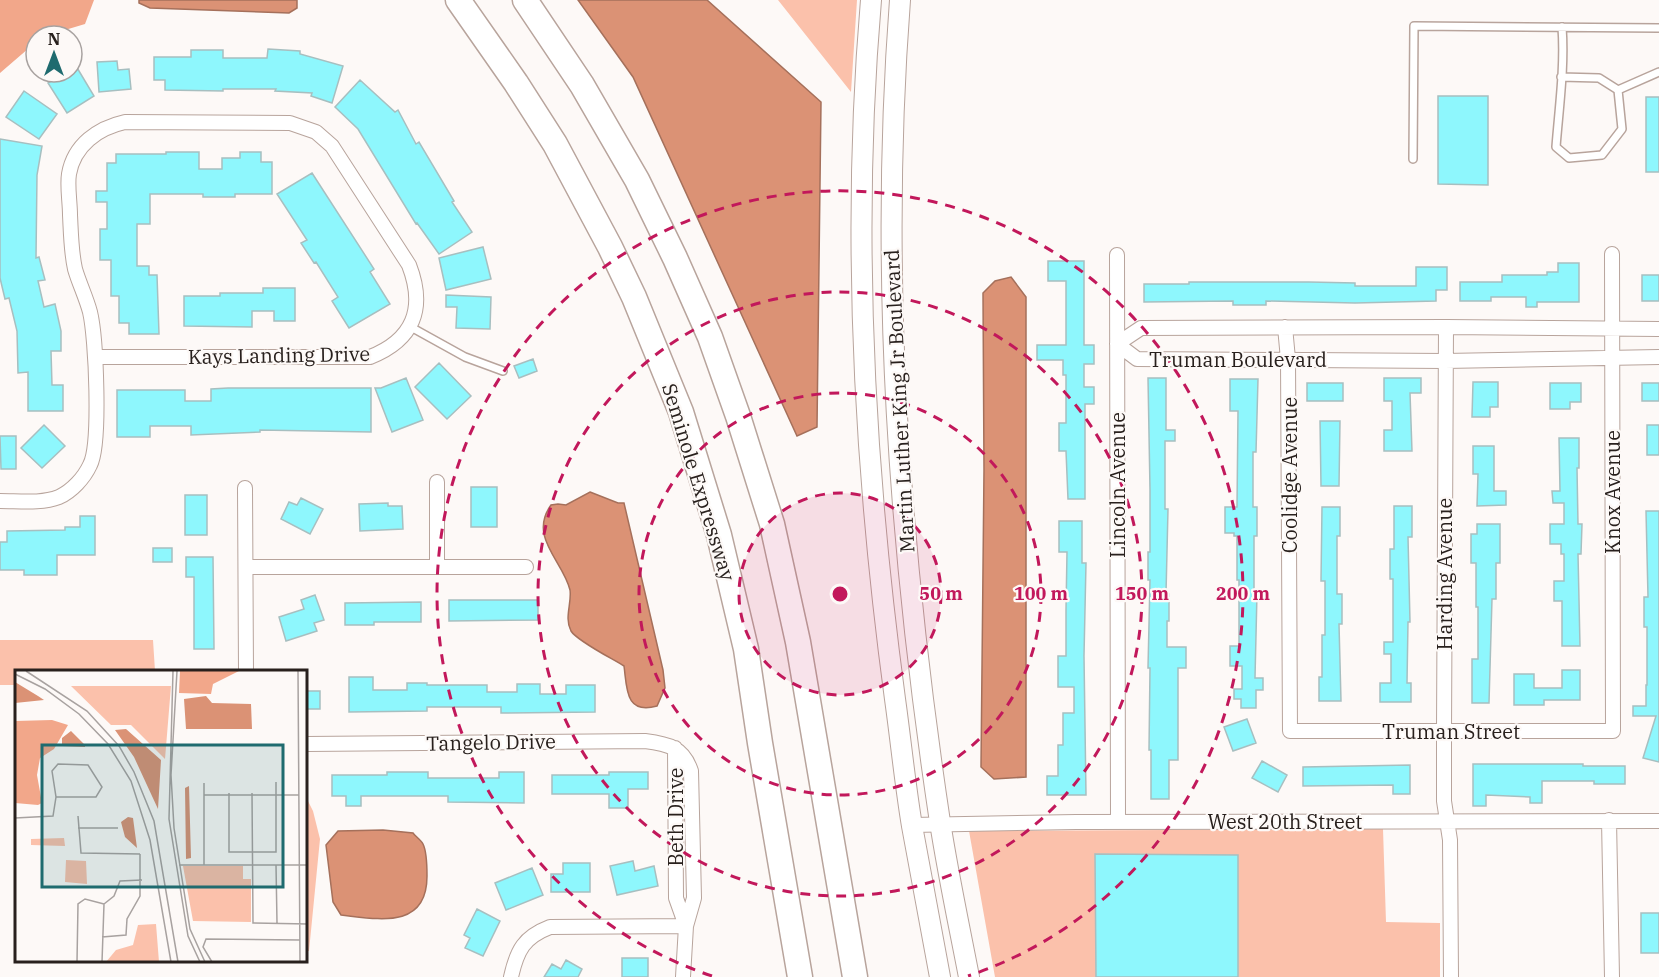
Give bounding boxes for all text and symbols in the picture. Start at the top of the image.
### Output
north arrow [24,24,84,84]
text: N [48,29,60,49]
street label: Martin Luther King Jr Boulevard [878,249,920,553]
street label: Kays Landing Drive [188,340,370,370]
street label: Truman Boulevard [1149,346,1327,373]
street label: Seminole Expressway [656,380,742,584]
street label: Coolidge Avenue [1276,397,1303,553]
street label: Lincoln Avenue [1104,412,1131,558]
street label: Knox Avenue [1599,430,1626,554]
street label: Harding Avenue [1431,498,1458,650]
text: 50 m [919,582,963,605]
text: 100 m [1014,582,1069,605]
text: 150 m [1115,582,1170,605]
text: 200 m [1216,582,1271,605]
centre of rings [830,584,850,604]
inset map [15,670,308,962]
street label: Truman Street [1382,718,1520,745]
street label: Tangelo Drive [426,727,556,757]
street label: Beth Drive [662,768,689,866]
street label: West 20th Street [1208,808,1362,835]

